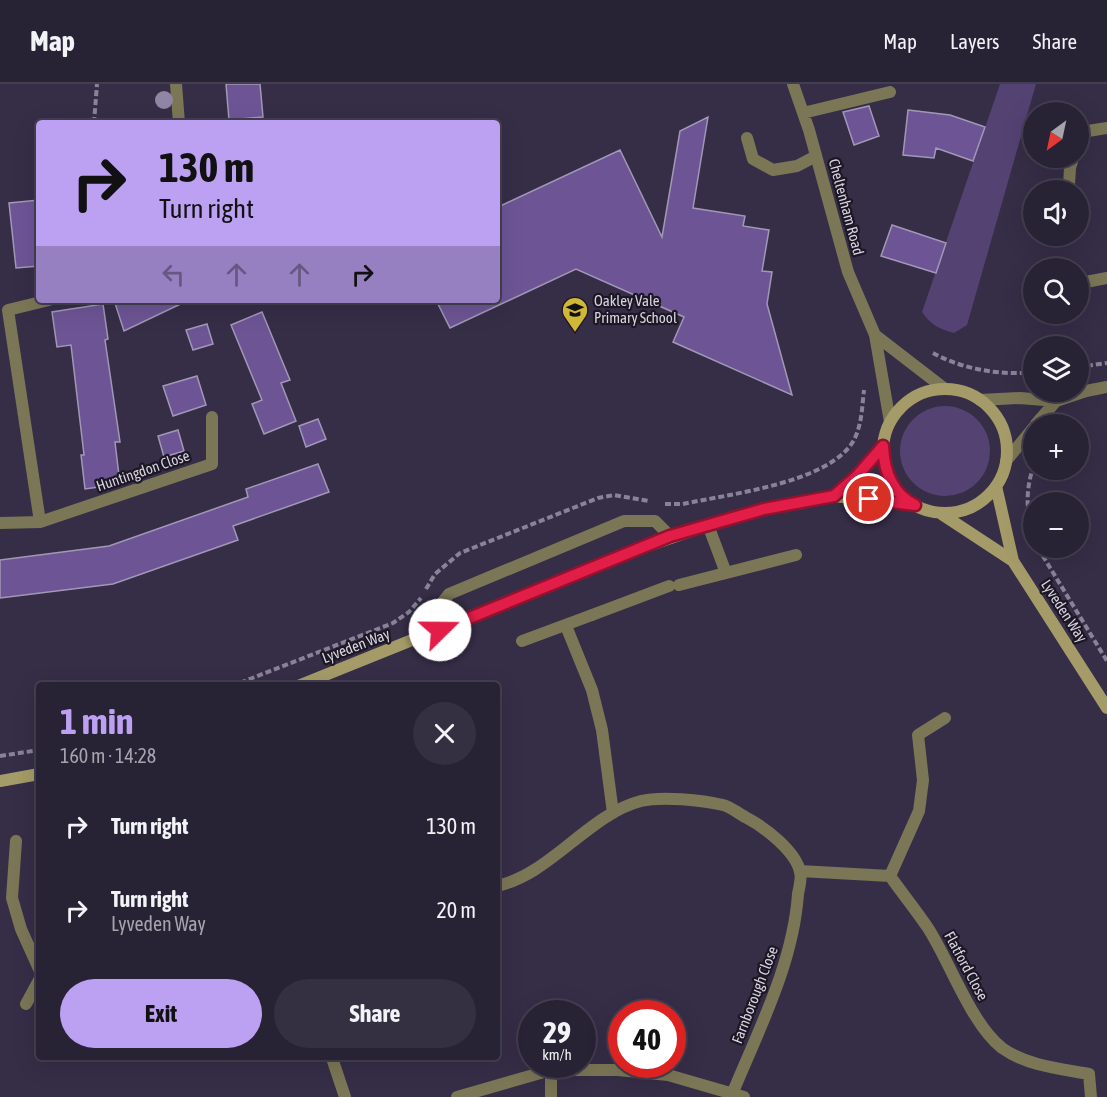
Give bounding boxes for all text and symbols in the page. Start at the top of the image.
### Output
text: Map [30,25,75,57]
text: Map [883,29,917,53]
text: Layers [950,29,1000,53]
text: Share [1033,29,1077,53]
north arrow [1023,102,1089,168]
map controls [1023,102,1089,558]
text: 130 m [159,143,254,191]
icon: right [60,144,138,222]
street label: Cheltenham Road [825,157,867,257]
button: sound [1023,180,1089,246]
text: Turn right [159,193,254,224]
icon: left [157,258,190,291]
icon: ahead [220,258,253,291]
icon: ahead [283,258,316,291]
icon: right [346,258,379,291]
button: search [1023,258,1089,324]
place label: Oakley Vale Primary School [594,292,677,326]
school or university icon: Oakley Vale Primary School [560,295,590,333]
button: layers [1023,336,1089,402]
button: + [1023,414,1089,480]
street label: Huntingdon Close [94,447,192,494]
pin [843,473,894,524]
icon: arrive [852,482,885,515]
button: − [1023,492,1089,558]
street label: Lyveden Way [1038,576,1091,645]
position arrow [408,598,472,662]
street label: Lyveden Way [320,625,392,666]
text: 1 min [60,700,134,742]
button: close [413,702,476,765]
text: 160 m · 14:28 [60,744,156,767]
icon: right [60,810,93,843]
text: Turn right [111,813,188,839]
text: 130 m [426,813,476,839]
text: Turn right [111,886,188,912]
icon: right [60,894,93,927]
text: 20 m [436,897,476,923]
text: Lyveden Way [111,912,206,935]
street label: Flatford Close [941,928,992,1003]
street label: Farnborough Close [728,944,781,1046]
button: Exit [60,979,262,1048]
button: Share [274,979,476,1048]
speed limit sign: 40 [608,1000,686,1078]
text: 29 [543,1015,571,1049]
text: km/h [542,1046,572,1063]

